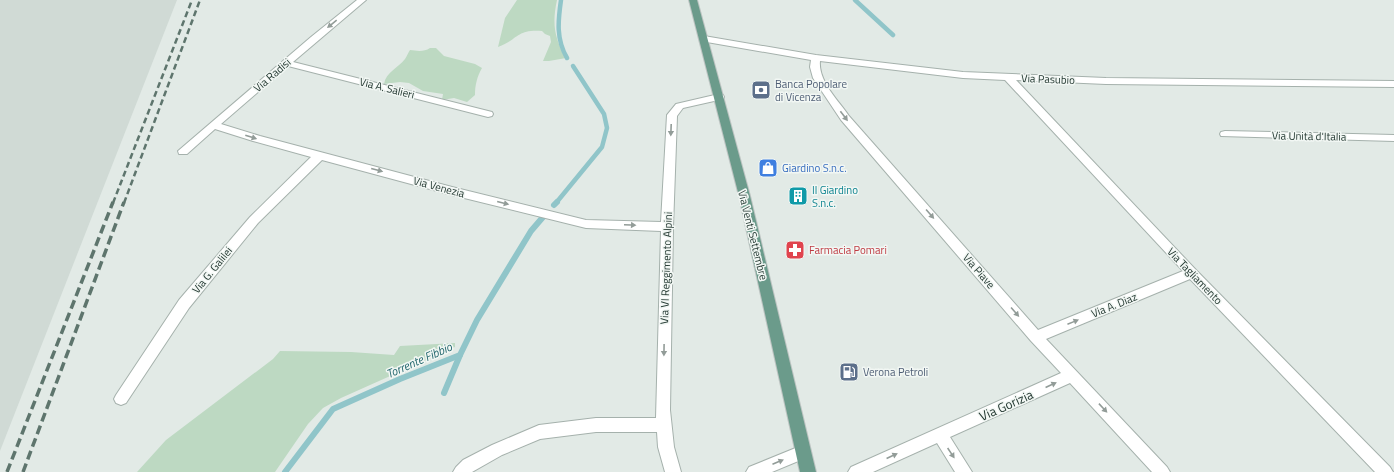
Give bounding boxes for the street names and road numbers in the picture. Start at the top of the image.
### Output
street label: Via Radisi [250,54,294,96]
street label: Via Pasubio [1021,70,1075,88]
street label: Via A. Salieri [358,73,416,103]
street label: Via Unità d'Italia [1272,127,1347,145]
street label: Via Venezia [411,172,467,202]
street label: Via Venti Settembre [734,188,772,282]
street label: Via VI Reggimento Alpini [656,211,676,325]
street label: Via G. Galilei [188,243,236,297]
street label: Via Tagliamento [1164,244,1226,308]
street label: Via Piave [959,250,999,292]
street label: Via A. Diaz [1089,289,1139,321]
street label: Via Gorizia [976,384,1037,426]

